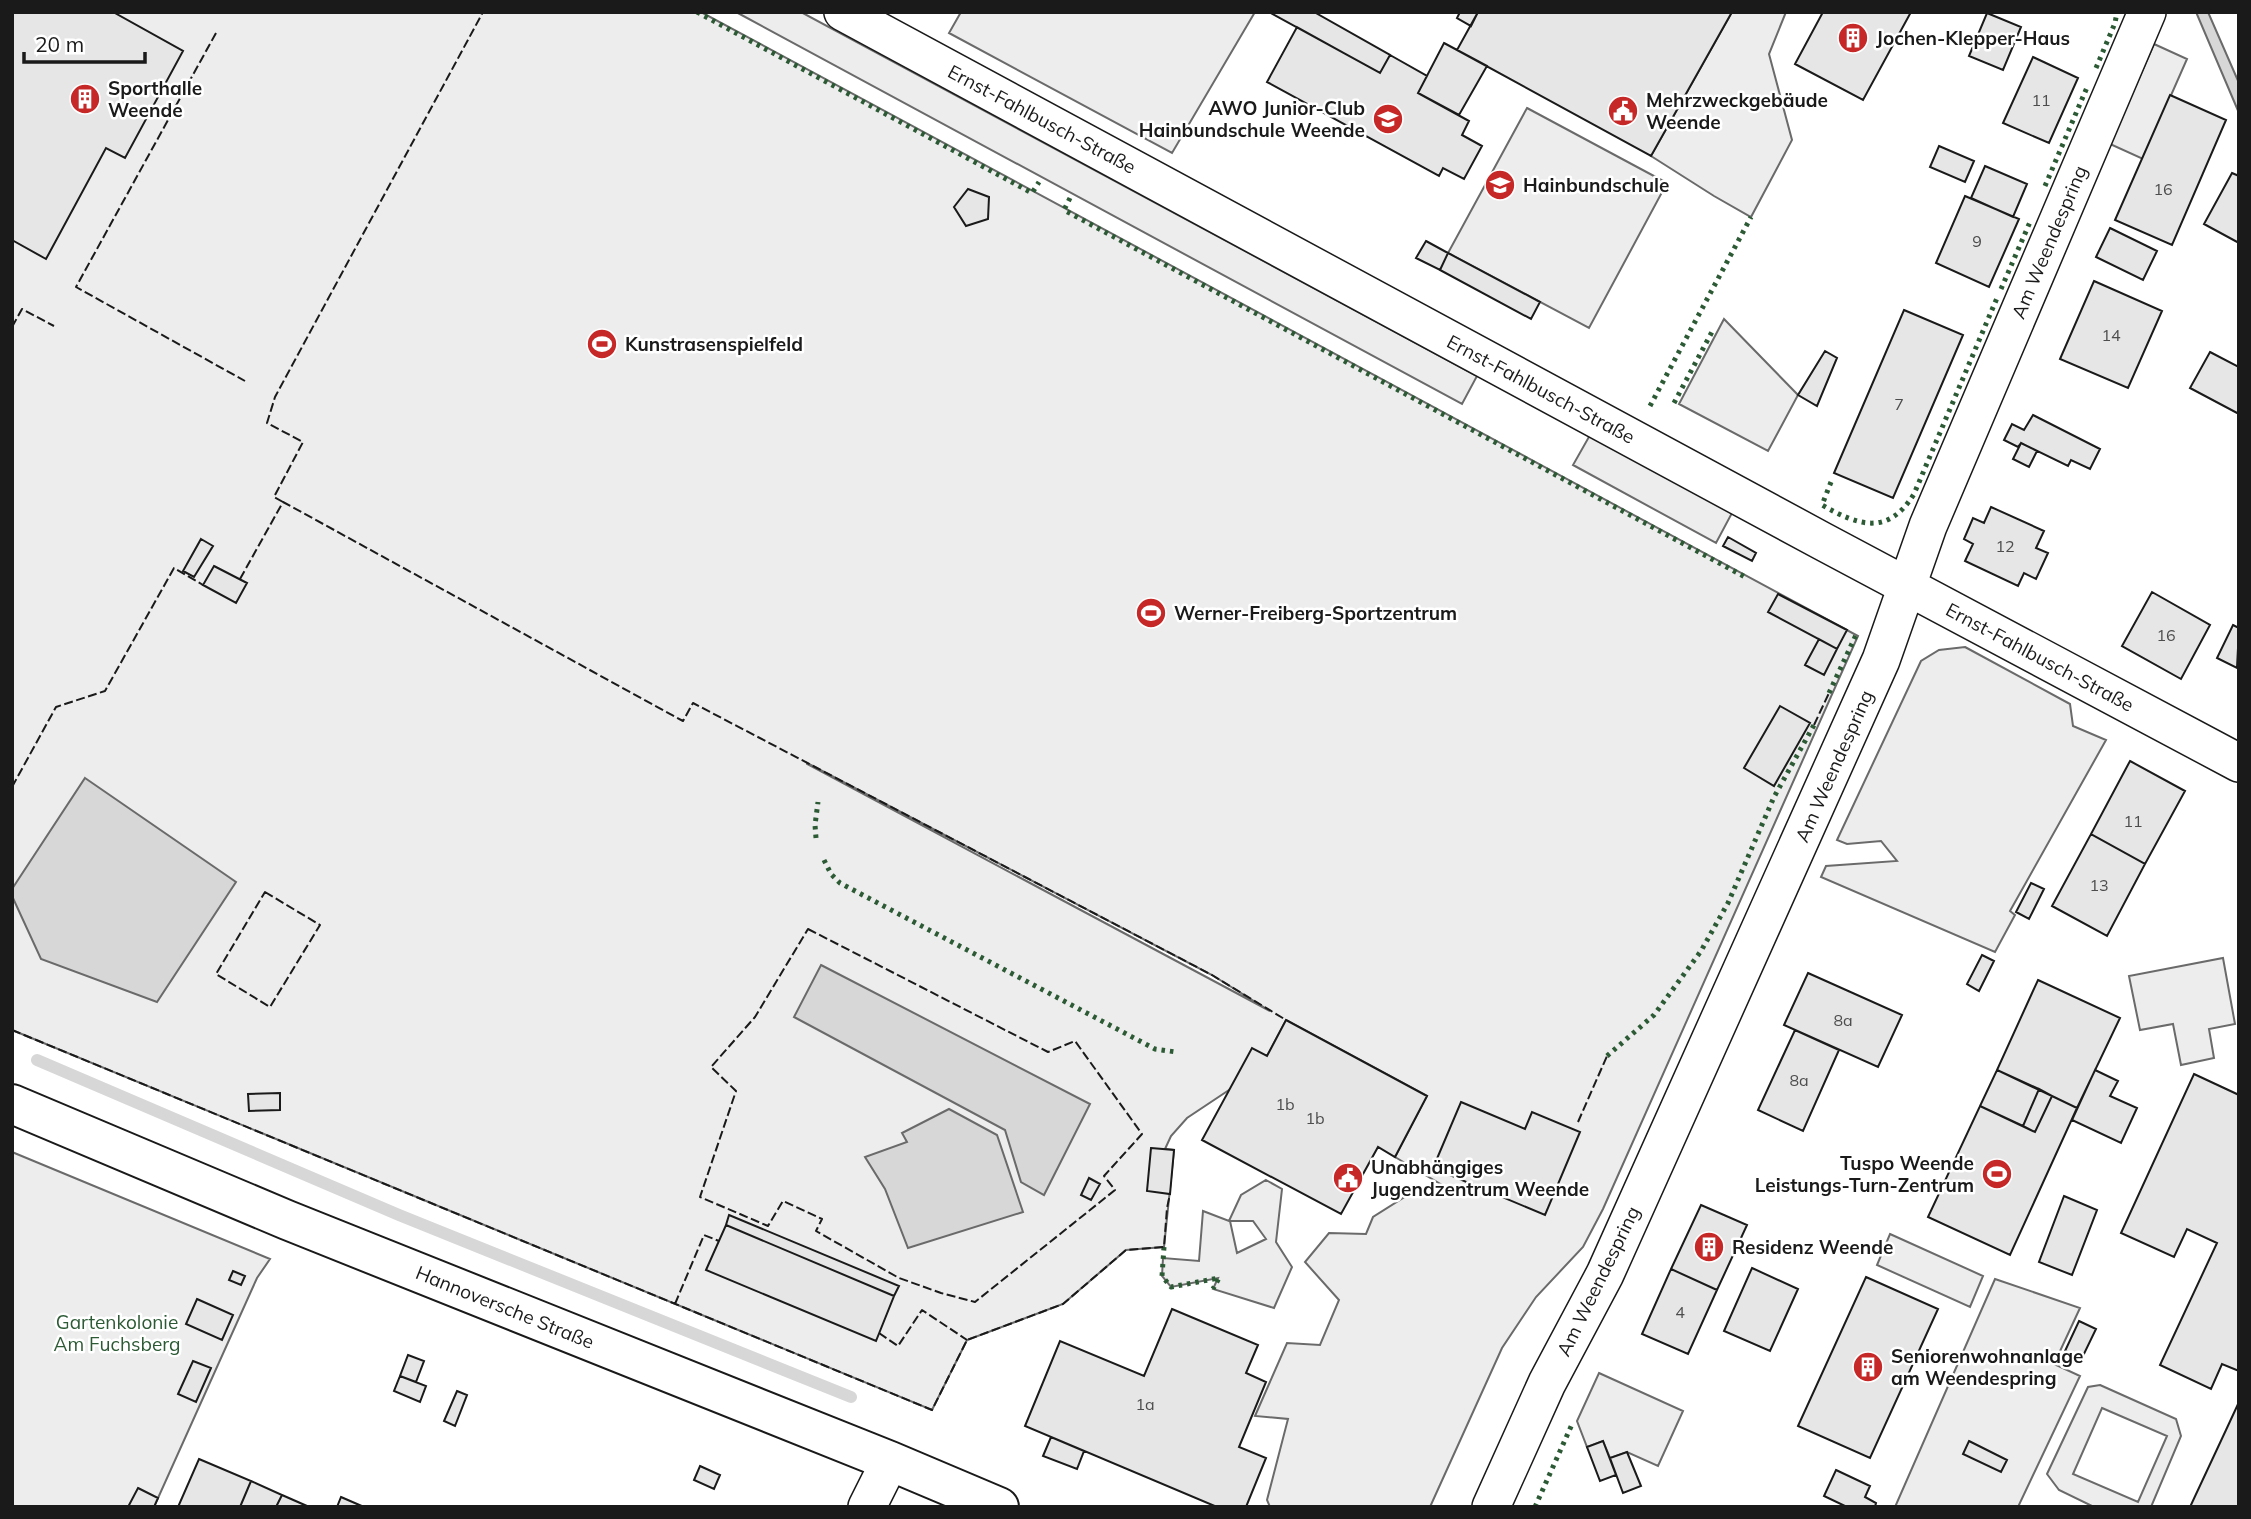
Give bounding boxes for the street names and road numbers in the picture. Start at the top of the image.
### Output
street label: Ernst-Fahlbusch-Straße [944,59,1140,179]
street label: Am Weendespring [2006,162,2092,322]
street label: Ernst-Fahlbusch-Straße [1443,329,1639,449]
street label: Ernst-Fahlbusch-Straße [1942,597,2138,717]
street label: Am Weendespring [1790,686,1878,846]
street label: Am Weendespring [1551,1202,1645,1360]
street label: Hannoversche Straße [412,1260,598,1354]

